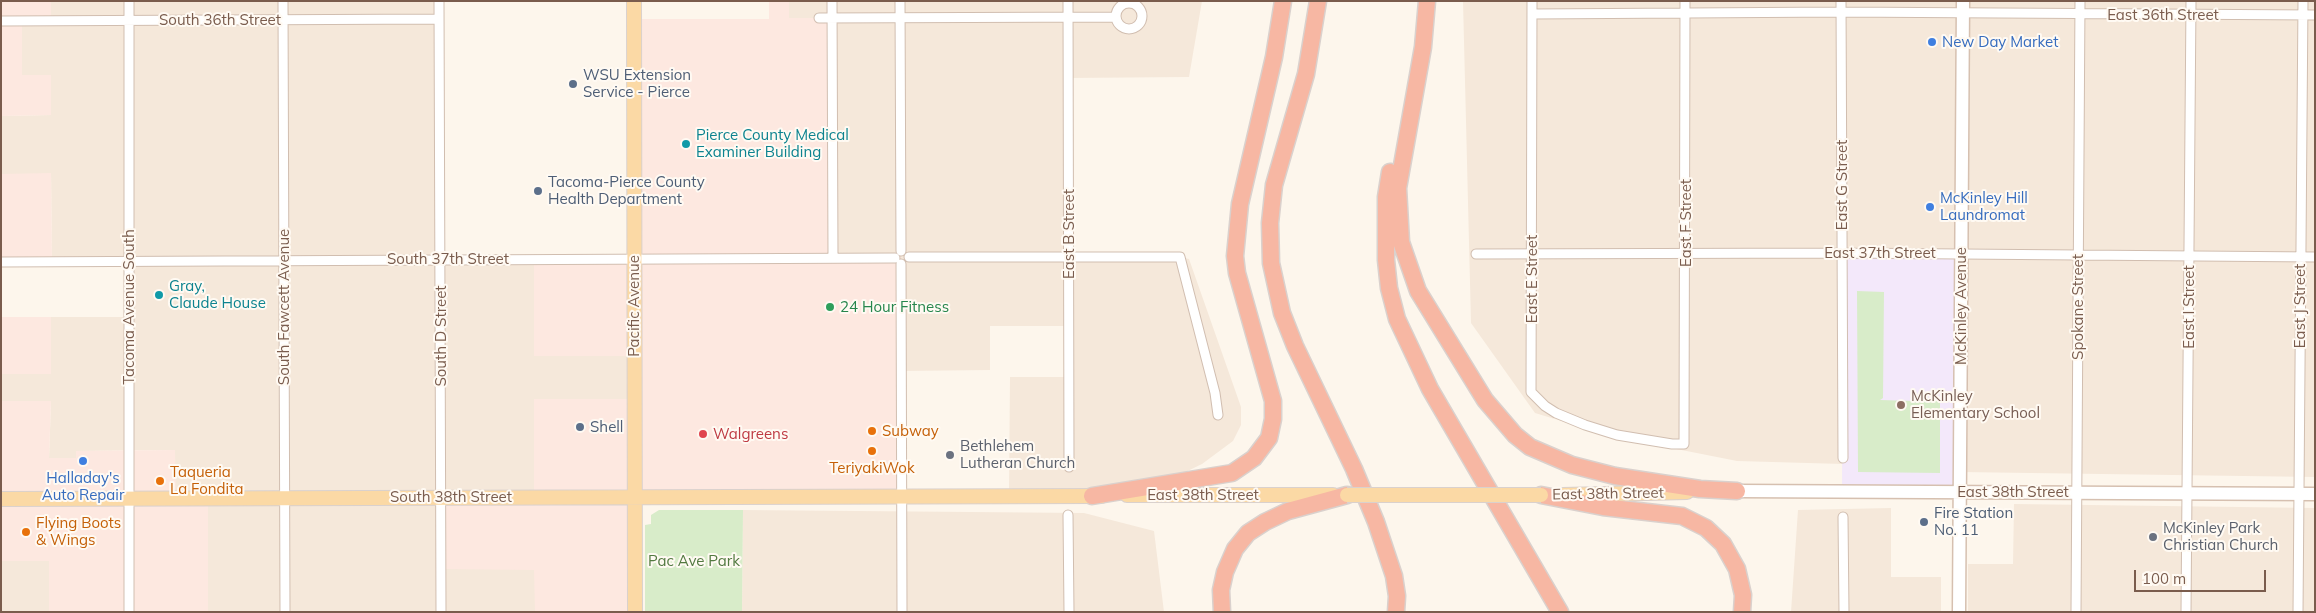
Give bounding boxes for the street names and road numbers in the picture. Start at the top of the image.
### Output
street label: East 36th Street [2107,6,2219,24]
street label: South 36th Street [159,11,281,29]
street label: East G Street [1833,140,1851,230]
street label: East F Street [1677,179,1695,267]
street label: East B Street [1060,189,1078,279]
street label: Tacoma Avenue South [120,229,138,385]
street label: South Fawcett Avenue [275,229,293,385]
street label: East E Street [1523,235,1541,323]
street label: East 37th Street [1824,244,1936,262]
street label: McKinley Avenue [1952,247,1970,365]
street label: South 37th Street [387,250,509,268]
street label: Spokane Street [2069,254,2087,360]
street label: Pacific Avenue [625,255,643,357]
street label: East J Street [2291,264,2309,348]
street label: East I Street [2180,265,2198,349]
street label: South D Street [432,285,450,387]
street label: East 38th Street [1957,483,2069,501]
street label: East 38th Street [1552,484,1664,504]
street label: East 38th Street [1147,486,1259,504]
street label: South 38th Street [390,488,512,506]

